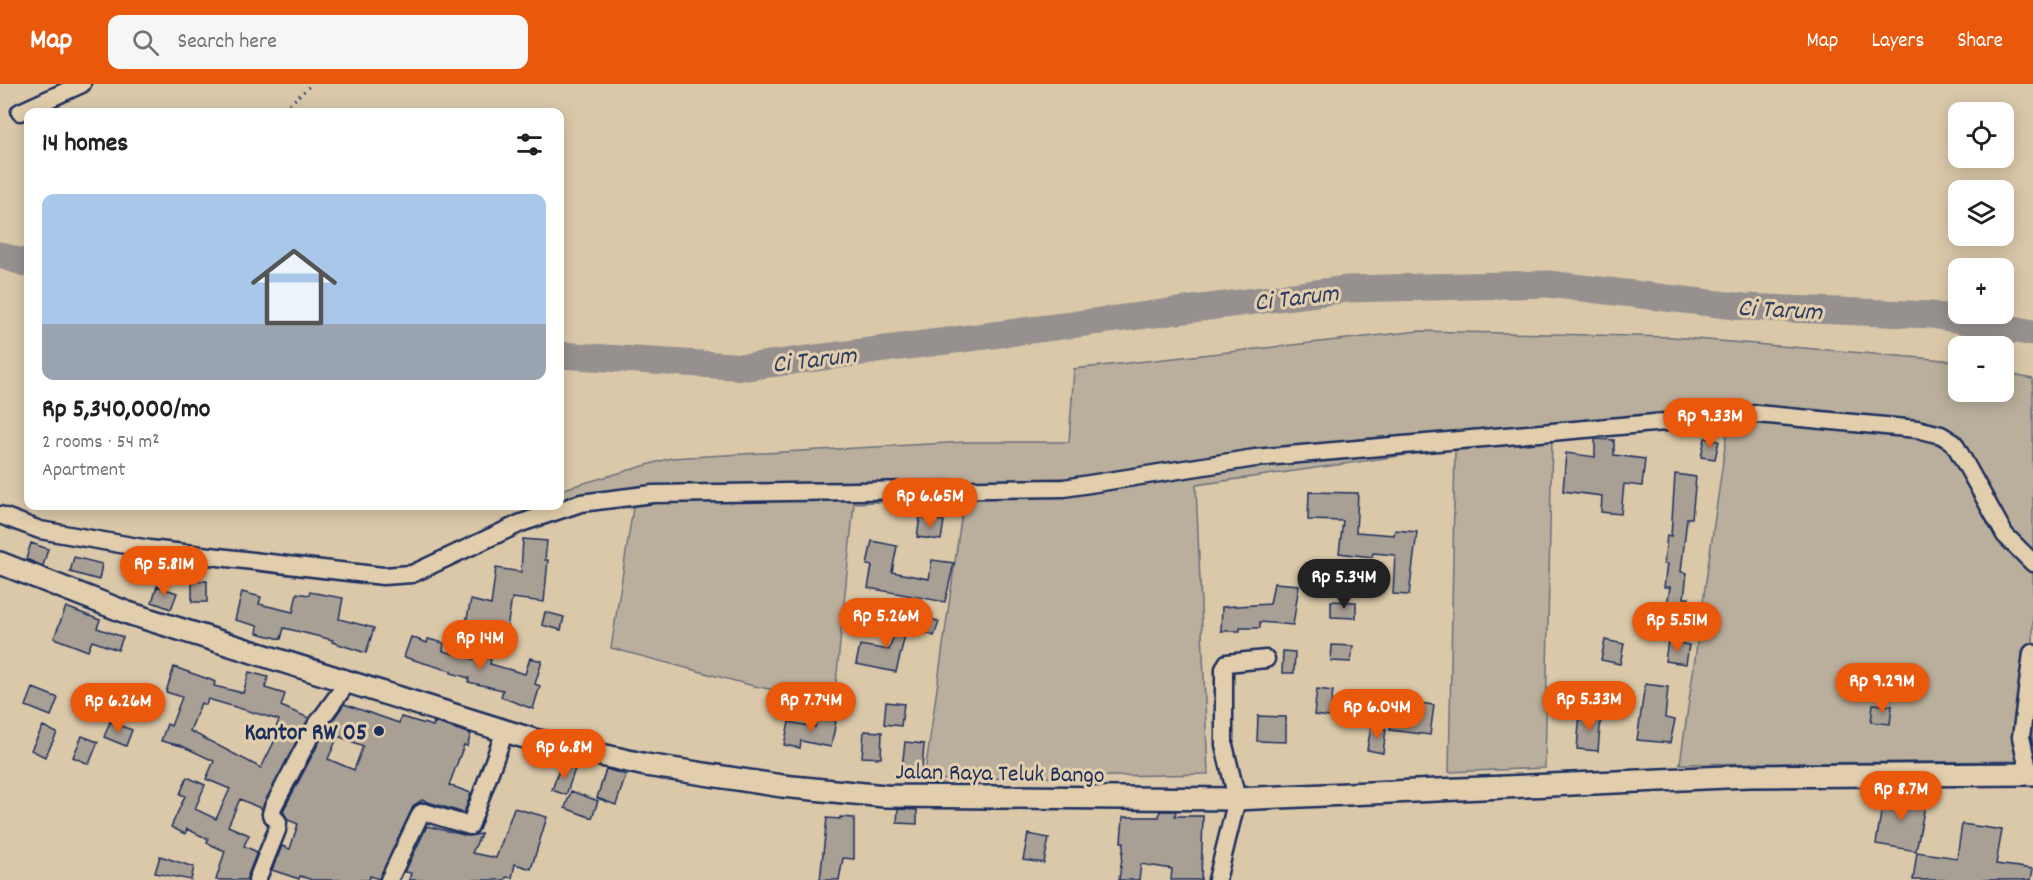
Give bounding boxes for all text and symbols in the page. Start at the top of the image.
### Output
search box [108,15,528,69]
text: Map [30,22,72,62]
icon: search [129,26,162,59]
text: Search here [177,27,277,58]
text: Map [1807,27,1838,57]
text: Layers [1871,27,1924,57]
text: Share [1957,27,2003,57]
map controls [1948,102,2014,402]
button: locate [1948,102,2014,168]
text: 14 homes [42,126,128,163]
icon: filters [513,128,546,161]
button: layers [1948,180,2014,246]
icon: home [240,233,348,341]
button: + [1948,258,2014,324]
water label: Ci Tarum [1252,276,1342,323]
water label: Ci Tarum [1736,291,1824,332]
button: − [1948,336,2014,402]
water label: Ci Tarum [770,338,860,385]
text: Rp 5,340,000/mo [42,392,210,429]
pin: Rp 9.33M [1648,398,1772,449]
text: Rp 9.33M [1677,403,1743,431]
text: 2 rooms · 54 m² [42,429,160,457]
text: Apartment [42,457,125,485]
pin: Rp 6.65M [868,478,992,529]
text: Rp 6.65M [896,483,964,511]
pin: Rp 5.81M [102,546,226,597]
text: Rp 5.81M [134,551,194,579]
pin: Rp 5.34M [1282,559,1406,610]
text: Rp 5.34M [1311,564,1377,592]
pin: Rp 5.26M [824,598,948,649]
pin: Rp 5.51M [1615,602,1739,653]
text: Rp 5.26M [853,603,919,631]
text: Rp 5.51M [1646,607,1708,635]
pin: Rp 14M [431,620,529,671]
text: Rp 14M [456,625,504,653]
pin: Rp 9.29M [1820,663,1944,714]
text: Rp 9.29M [1849,668,1915,696]
pin: Rp 5.33M [1527,681,1651,732]
pin: Rp 7.74M [749,682,873,733]
pin: Rp 6.26M [56,683,180,734]
text: Rp 5.33M [1556,686,1622,714]
text: Rp 7.74M [780,687,842,715]
text: Rp 6.26M [85,688,151,716]
pin: Rp 6.04M [1315,689,1439,740]
text: Rp 6.04M [1343,694,1411,722]
place label: Kantor RW 05 [244,717,367,751]
marker: Kantor RW 05 [372,724,386,738]
pin: Rp 6.8M [509,729,619,780]
text: Rp 6.8M [536,734,592,762]
street label: Jalan Raya Teluk Bango [895,756,1105,794]
pin: Rp 8.7M [1846,771,1956,822]
text: Rp 8.7M [1874,776,1928,804]

